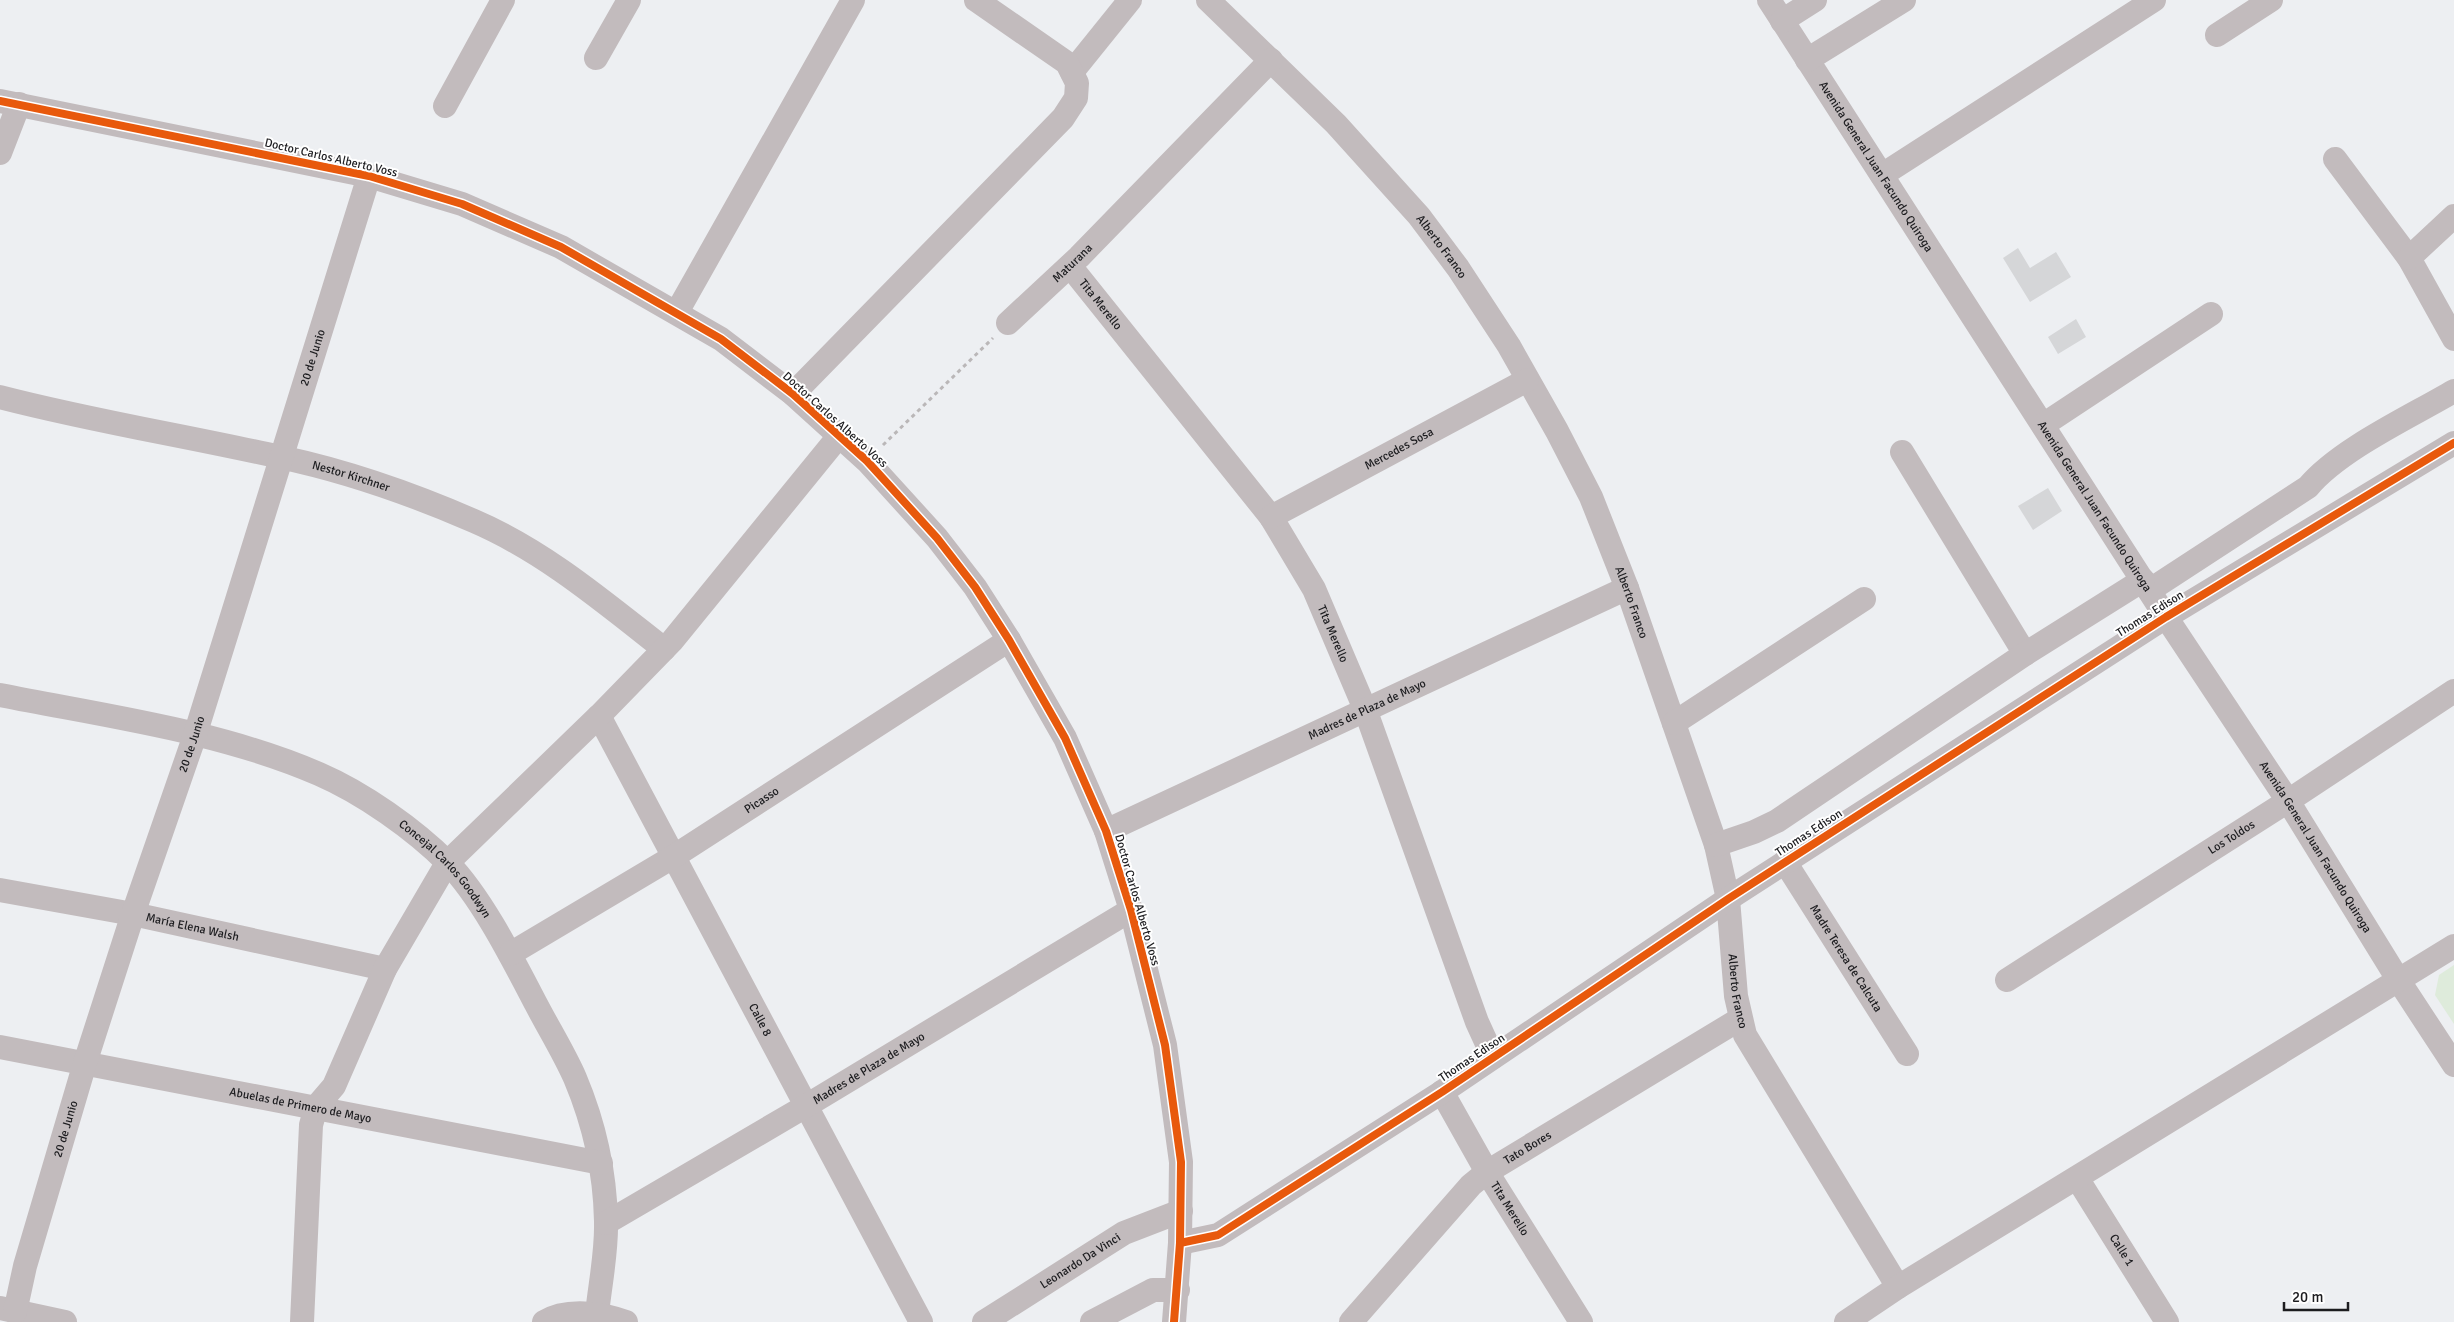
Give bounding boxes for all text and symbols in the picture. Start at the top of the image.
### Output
street label: Avenida General Juan Facundo Quiroga [1816,78,1937,255]
street label: Doctor Carlos Alberto Voss [263,135,399,181]
street label: Alberto Franco [1413,212,1470,281]
street label: Maturana [1049,240,1095,285]
street label: Tita Merello [1076,276,1126,333]
street label: 20 de Junio [297,327,328,388]
street label: Doctor Carlos Alberto Voss [779,369,891,471]
street label: Avenida General Juan Facundo Quiroga [2034,418,2155,594]
street label: Mercedes Sosa [1362,424,1436,473]
street label: Nestor Kirchner [311,457,393,495]
street label: Alberto Franco [1612,564,1651,640]
street label: Thomas Edison [2114,587,2186,641]
street label: Tita Merello [1314,603,1352,665]
street label: Madres de Plaza de Mayo [1306,675,1428,743]
street label: 20 de Junio [175,714,208,774]
street label: Avenida General Juan Facundo Quiroga [2256,758,2375,936]
street label: Picasso [741,783,782,817]
street label: Thomas Edison [1773,806,1845,860]
street label: Concejal Carlos Goodwyn [396,816,494,921]
street label: Los Toldos [2205,817,2258,858]
street label: Doctor Carlos Alberto Voss [1111,833,1163,967]
street label: Madre Teresa de Calcuta [1806,902,1886,1015]
street label: María Elena Walsh [144,910,241,944]
street label: Alberto Franco [1725,953,1751,1030]
street label: Calle 8 [746,1001,775,1039]
street label: Madres de Plaza de Mayo [810,1029,928,1108]
street label: Thomas Edison [1436,1030,1508,1086]
street label: Abuelas de Primero de Mayo [228,1084,373,1126]
street label: 20 de Junio [50,1099,81,1159]
street label: Tato Bores [1501,1127,1554,1168]
street label: Tita Merello [1487,1179,1533,1238]
street label: Leonardo Da Vinci [1037,1230,1123,1292]
street label: Calle 1 [2106,1231,2138,1269]
scale bar [2284,1280,2348,1312]
text: 20 m [2292,1288,2323,1306]

